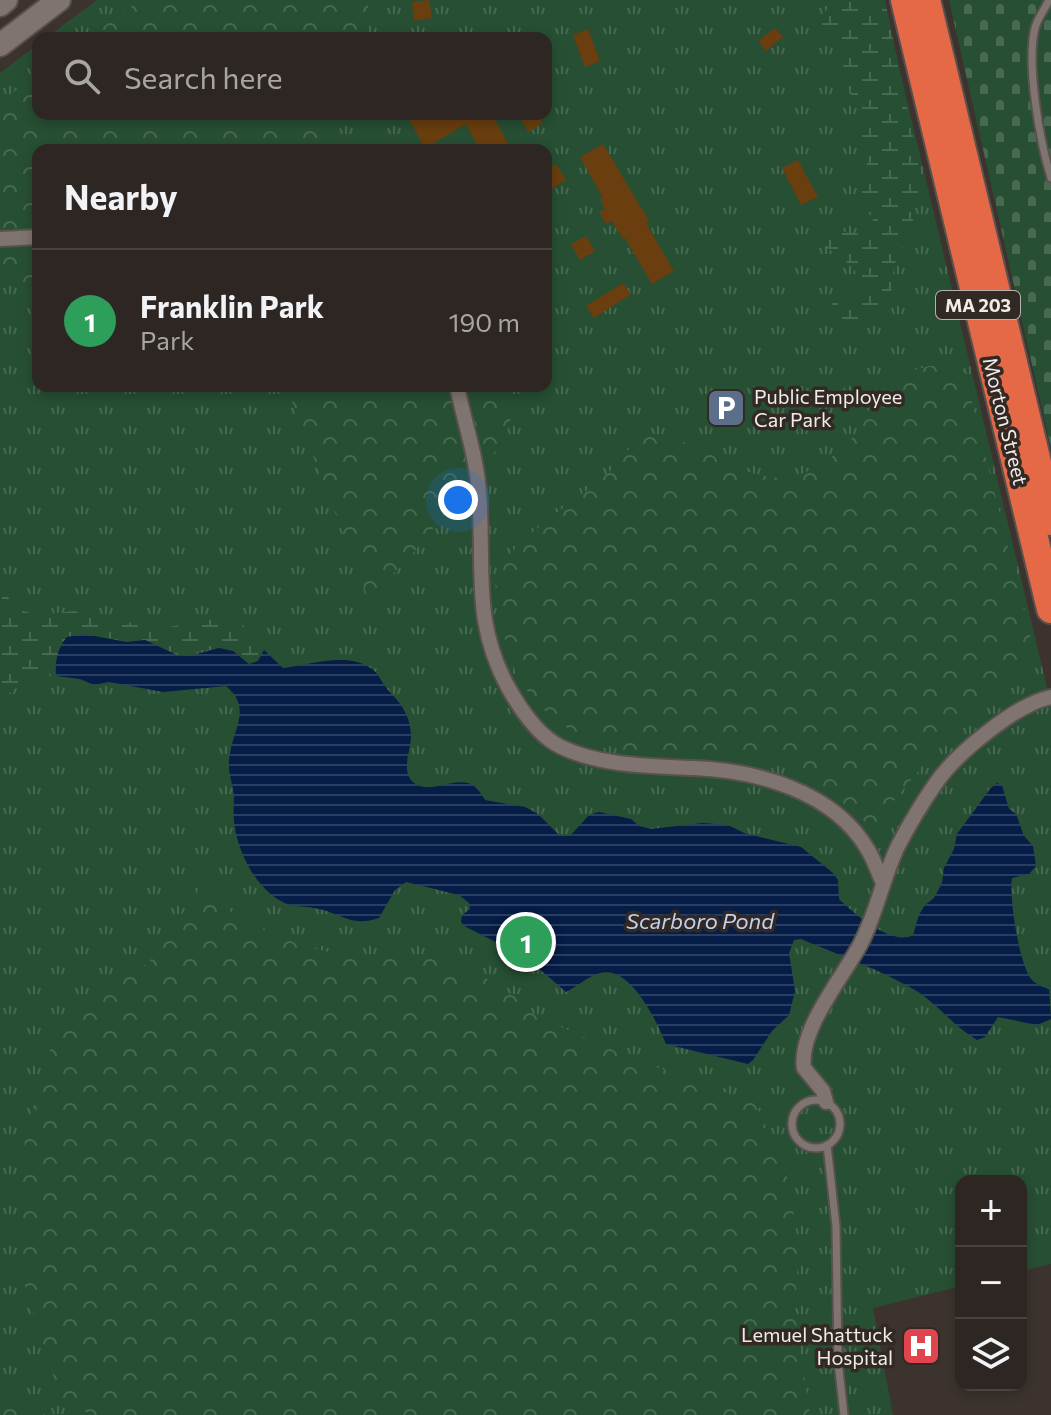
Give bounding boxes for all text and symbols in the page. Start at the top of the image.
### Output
search box [32,32,552,120]
icon: search [60,54,104,98]
text: Search here [124,58,283,95]
text: Nearby [64,175,178,217]
text: Franklin Park [140,287,324,324]
road number: MA 203 [936,291,1020,319]
text: 1 [84,306,96,337]
text: 190 m [448,306,520,337]
text: Park [140,324,194,355]
street label: Morton Street [979,355,1033,487]
place label: Public Employee Car Park [754,384,902,431]
parking icon: Public Employee Car Park [705,387,747,429]
your location [438,480,478,520]
water label: Scarboro Pond [626,907,775,934]
pin: 1 [500,912,552,972]
map controls [955,1175,1027,1391]
button: + [955,1175,1027,1247]
button: − [955,1247,1027,1319]
button: layers [955,1319,1027,1391]
place label: Lemuel Shattuck Hospital [741,1322,893,1369]
hospital icon: Lemuel Shattuck Hospital [900,1325,942,1367]

